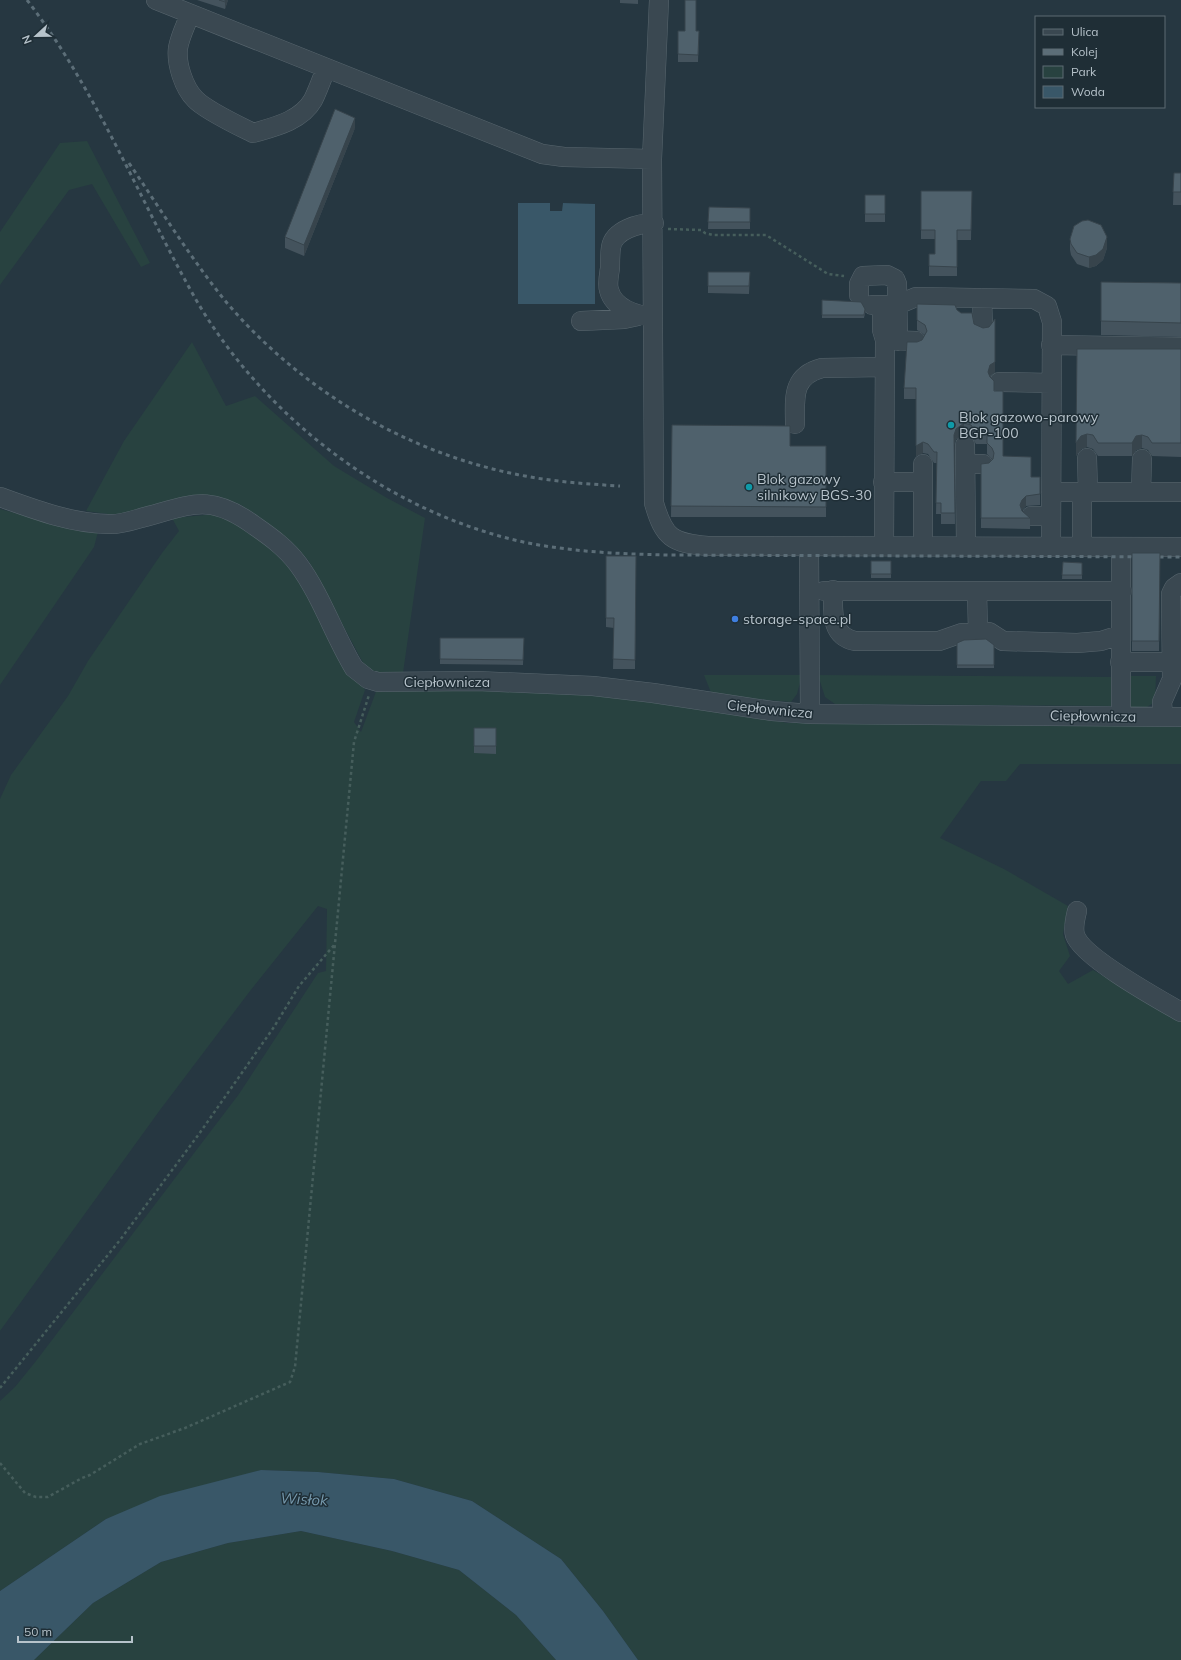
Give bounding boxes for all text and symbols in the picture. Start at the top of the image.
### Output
north arrow [16,16,56,56]
legend [1035,16,1165,108]
text: Ulica [1071,24,1099,39]
text: N [19,33,35,46]
text: Kolej [1071,44,1098,59]
text: Park [1071,64,1097,79]
text: Woda [1071,84,1105,99]
place label: Blok gazowo-parowy BGP-100 [959,408,1099,442]
marker: Blok gazowo-parowy BGP-100 [946,420,956,430]
place label: Blok gazowy silnikowy BGS-30 [757,470,872,504]
marker: Blok gazowy silnikowy BGS-30 [744,482,754,492]
place label: storage-space.pl [743,610,851,628]
marker: storage-space.pl [730,614,740,624]
street label: Ciepłownicza [404,673,490,691]
street label: Ciepłownicza [726,696,814,722]
street label: Ciepłownicza [1050,706,1136,726]
water label: Wisłok [280,1488,330,1510]
scale bar [18,1618,132,1644]
text: 50 m [24,1624,52,1639]

